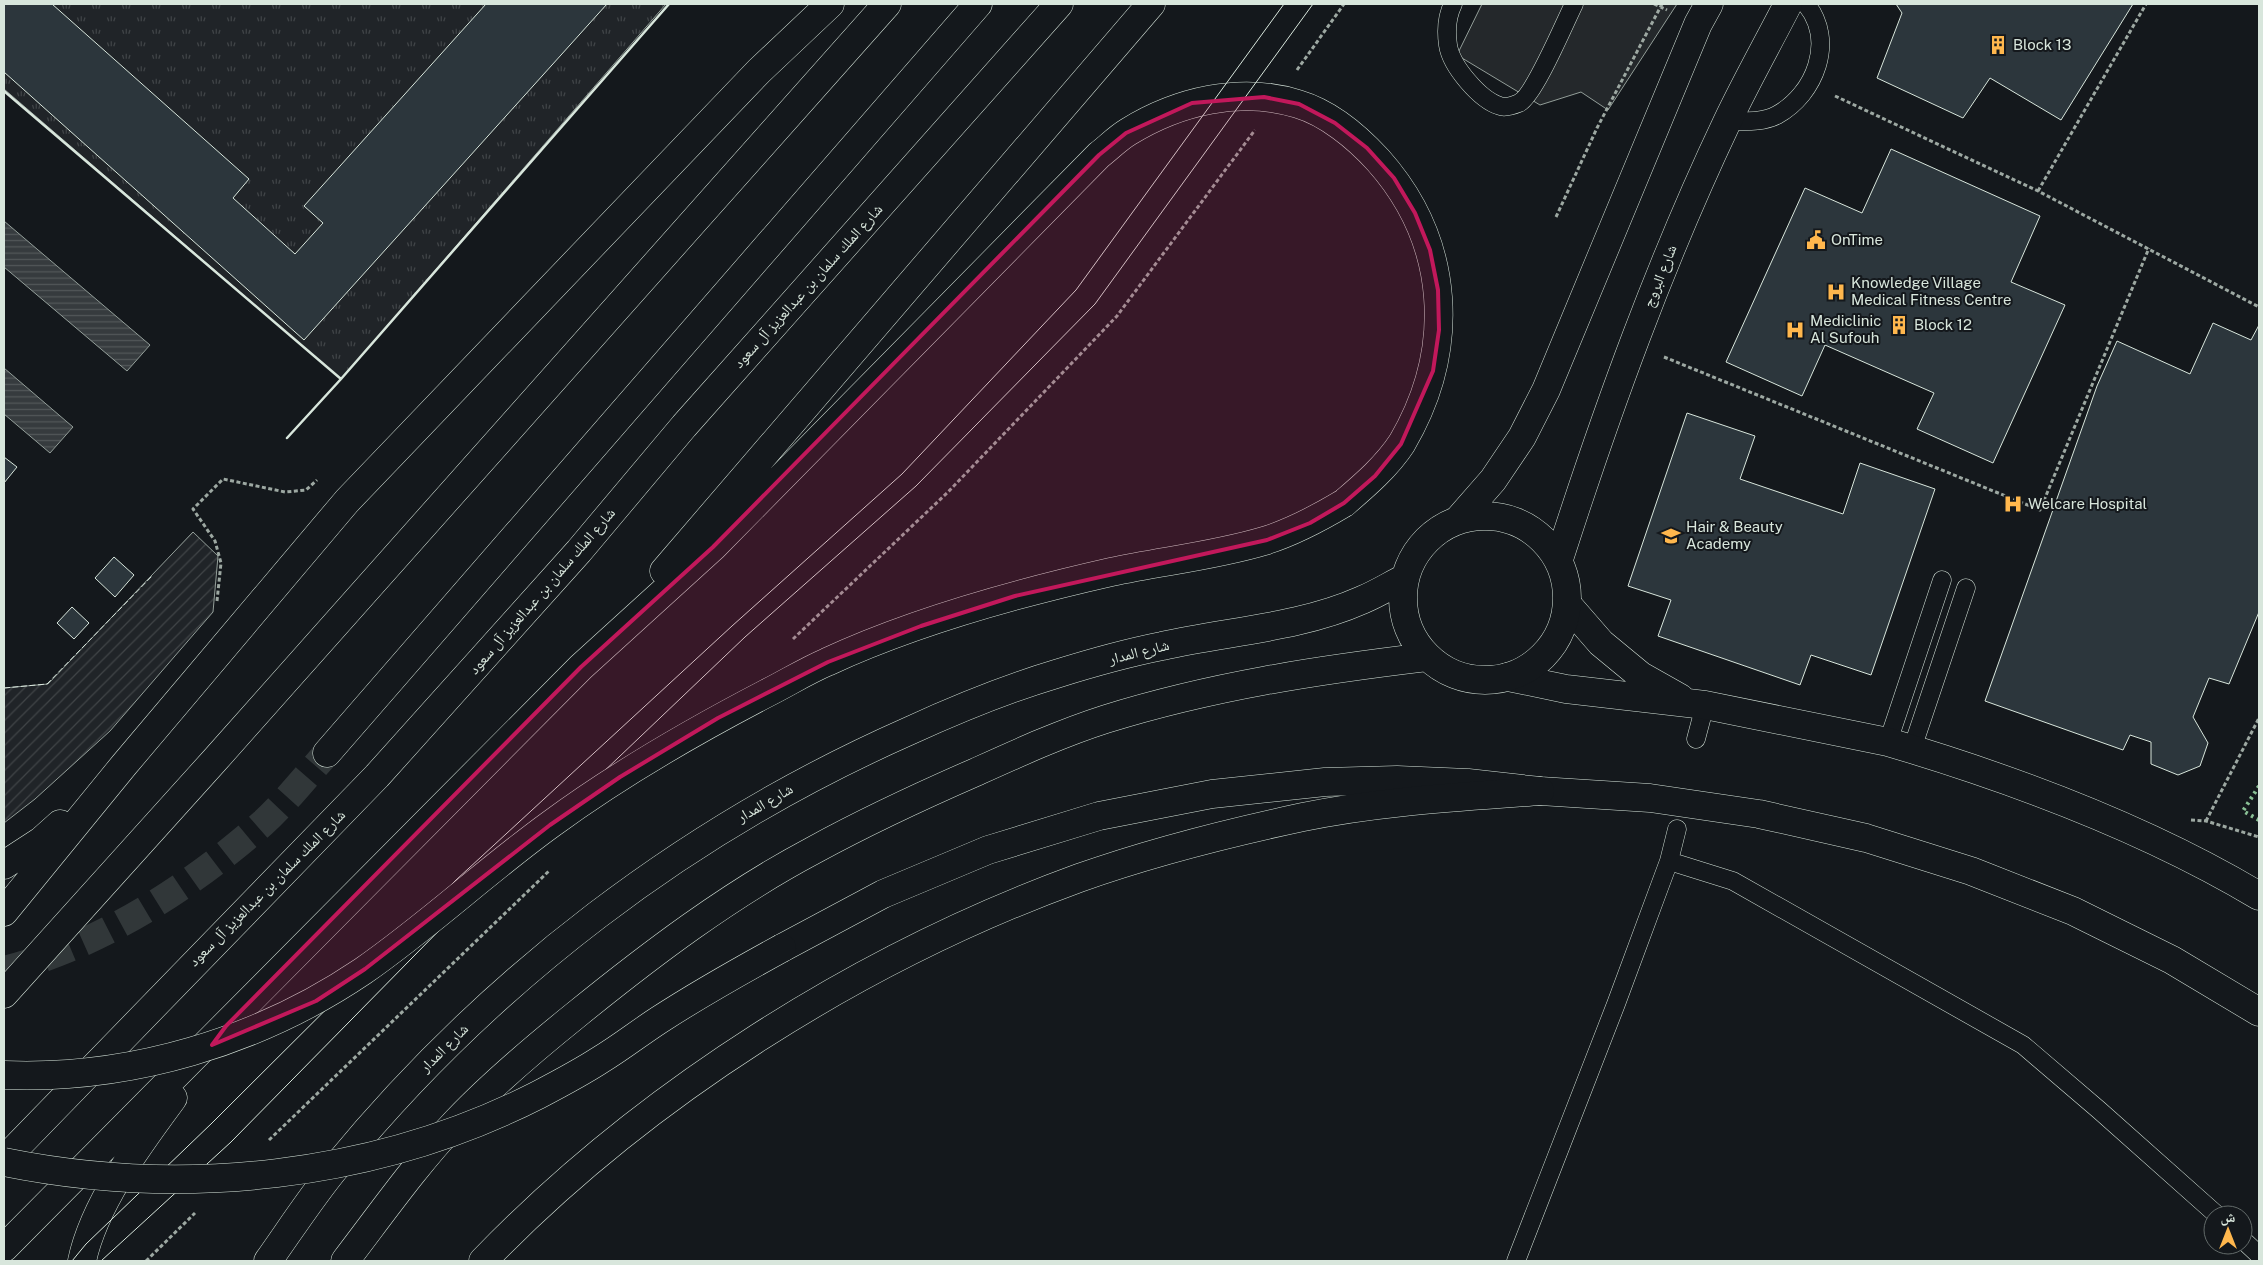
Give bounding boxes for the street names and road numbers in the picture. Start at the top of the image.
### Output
street label: شارع الملك سلمان بن عبدالعزيز آل سعود [730,200,887,372]
street label: شارع البروج [1639,242,1682,310]
street label: شارع الملك سلمان بن عبدالعزيز آل سعود [465,504,620,678]
street label: شارع المدار [1106,636,1171,669]
street label: شارع المدار [733,780,797,828]
street label: شارع الملك سلمان بن عبدالعزيز آل سعود [185,806,350,971]
street label: شارع المدار [415,1020,473,1078]

